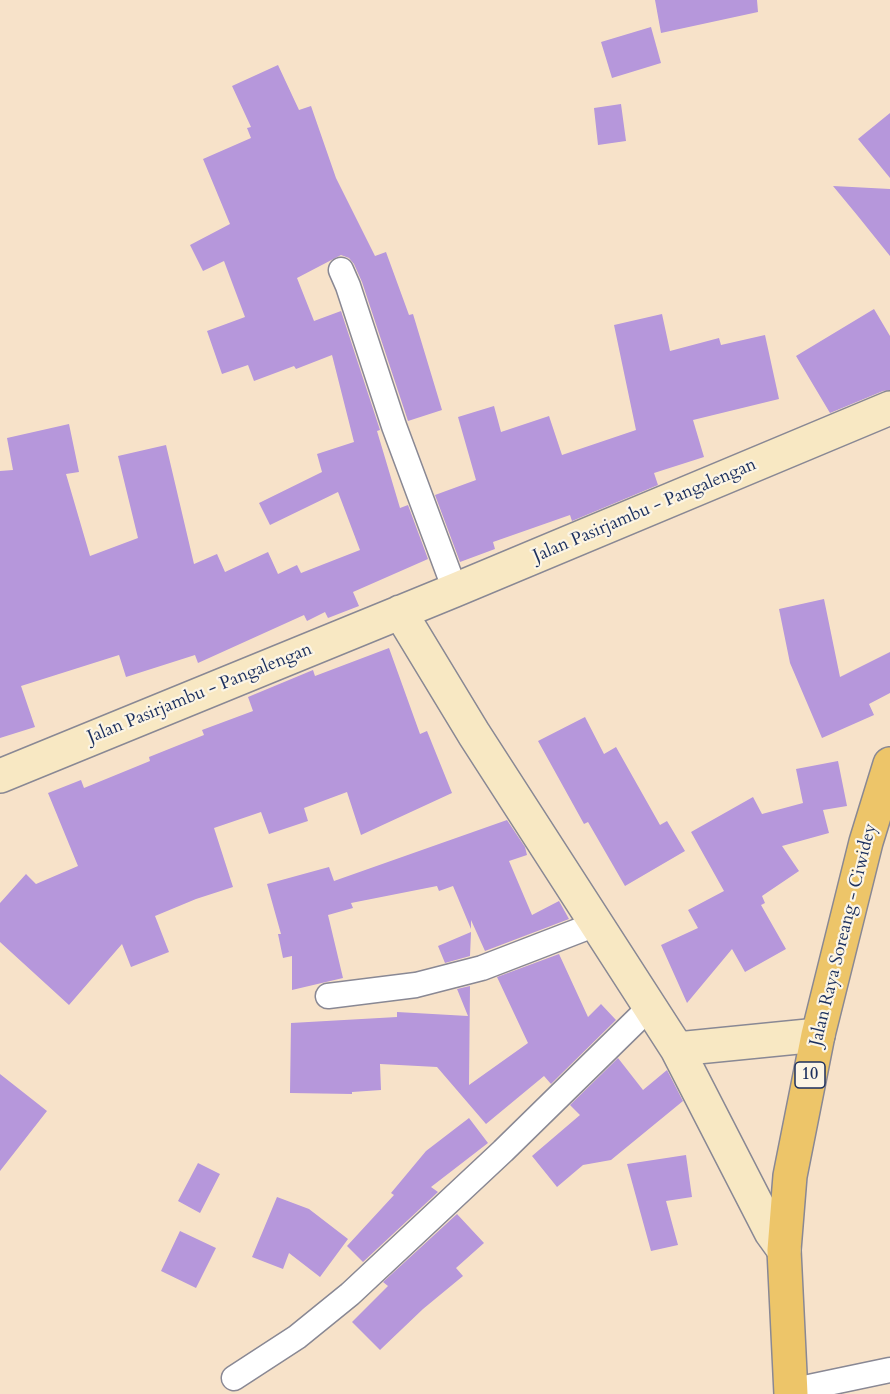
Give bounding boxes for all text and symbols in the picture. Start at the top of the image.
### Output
street label: Jalan Pasirjambu - Pangalengan [530,454,760,568]
street label: Jalan Pasirjambu - Pangalengan [85,639,315,749]
street label: Jalan Raya Soreang - Ciwidey [806,822,882,1048]
road number: 10 [795,1062,825,1088]

